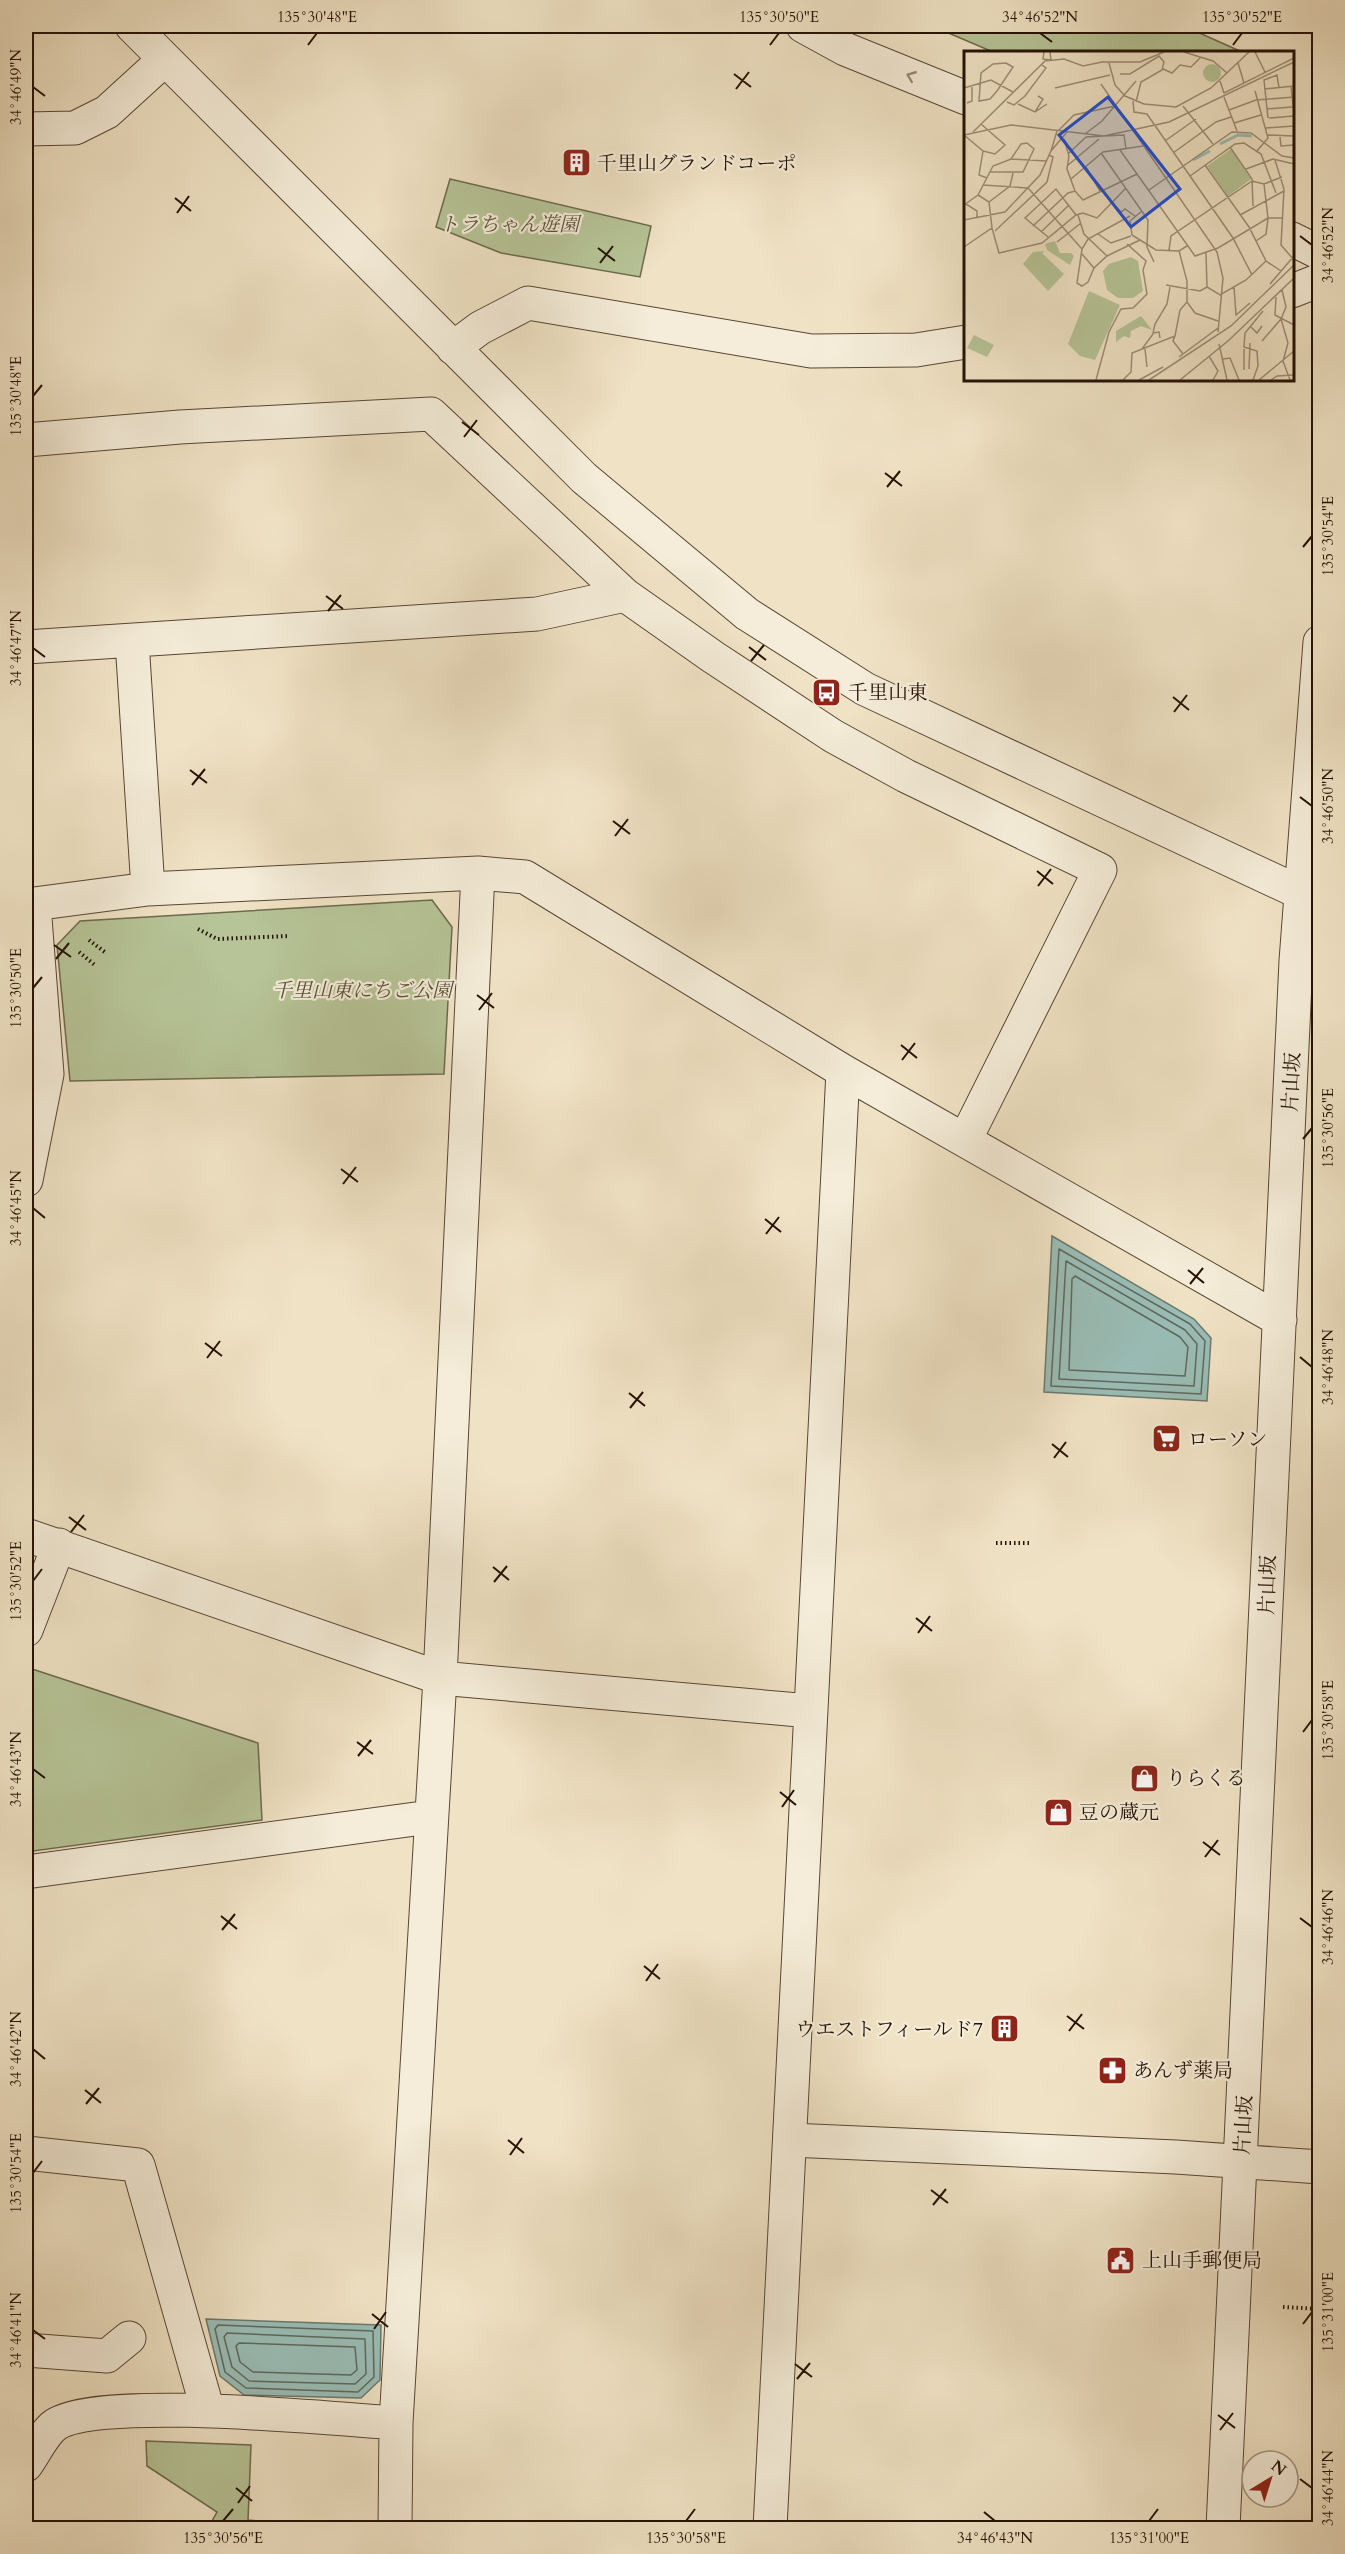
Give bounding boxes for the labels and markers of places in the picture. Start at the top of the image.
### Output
building icon: 千里山グランドコーポ [560,147,592,179]
place label: 千里山グランドコーポ [597,150,796,177]
bus stop icon: 千里山東 [811,676,843,708]
place label: 千里山東 [848,679,928,706]
supermarket icon: ローソン [1151,1423,1183,1455]
place label: ローソン [1188,1426,1267,1453]
shop icon: りらくる [1129,1762,1161,1794]
place label: りらくる [1166,1765,1246,1792]
shop icon: 豆の蔵元 [1042,1796,1074,1828]
place label: 豆の蔵元 [1079,1799,1159,1826]
building icon: ウエストフィールド7 [988,2013,1020,2045]
place label: ウエストフィールド7 [795,2016,983,2043]
pharmacy icon: あんず薬局 [1096,2054,1128,2086]
place label: あんず薬局 [1133,2057,1233,2084]
public building icon: 上山手郵便局 [1105,2244,1137,2276]
place label: 上山手郵便局 [1142,2247,1262,2274]

